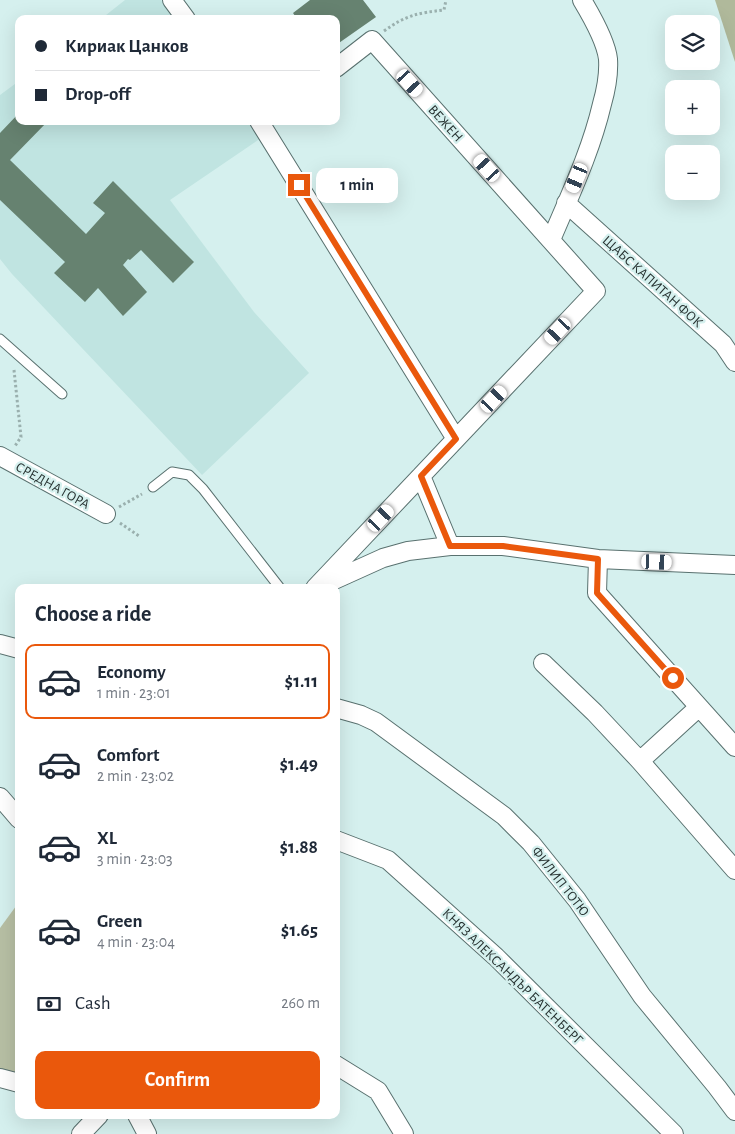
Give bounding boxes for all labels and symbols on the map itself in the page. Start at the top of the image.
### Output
car [394,67,425,99]
street label: ВЕЖЕН [425,103,465,145]
car [471,152,502,184]
car [564,161,589,195]
callout: 1 min [316,168,399,202]
route end [288,174,310,196]
street label: ЩАБС КАПИТАН ФОК [600,233,705,330]
car [542,315,573,347]
car [478,383,509,415]
street label: СРЕДНА ГОРА [13,460,92,512]
car [365,502,396,534]
car [641,554,672,570]
route start [662,667,684,689]
street label: ФИЛИП ТОТЮ [529,844,592,919]
street label: КНЯЗ АЛЕКСАНДЪР БАТЕНБЕРГ [440,906,586,1048]

